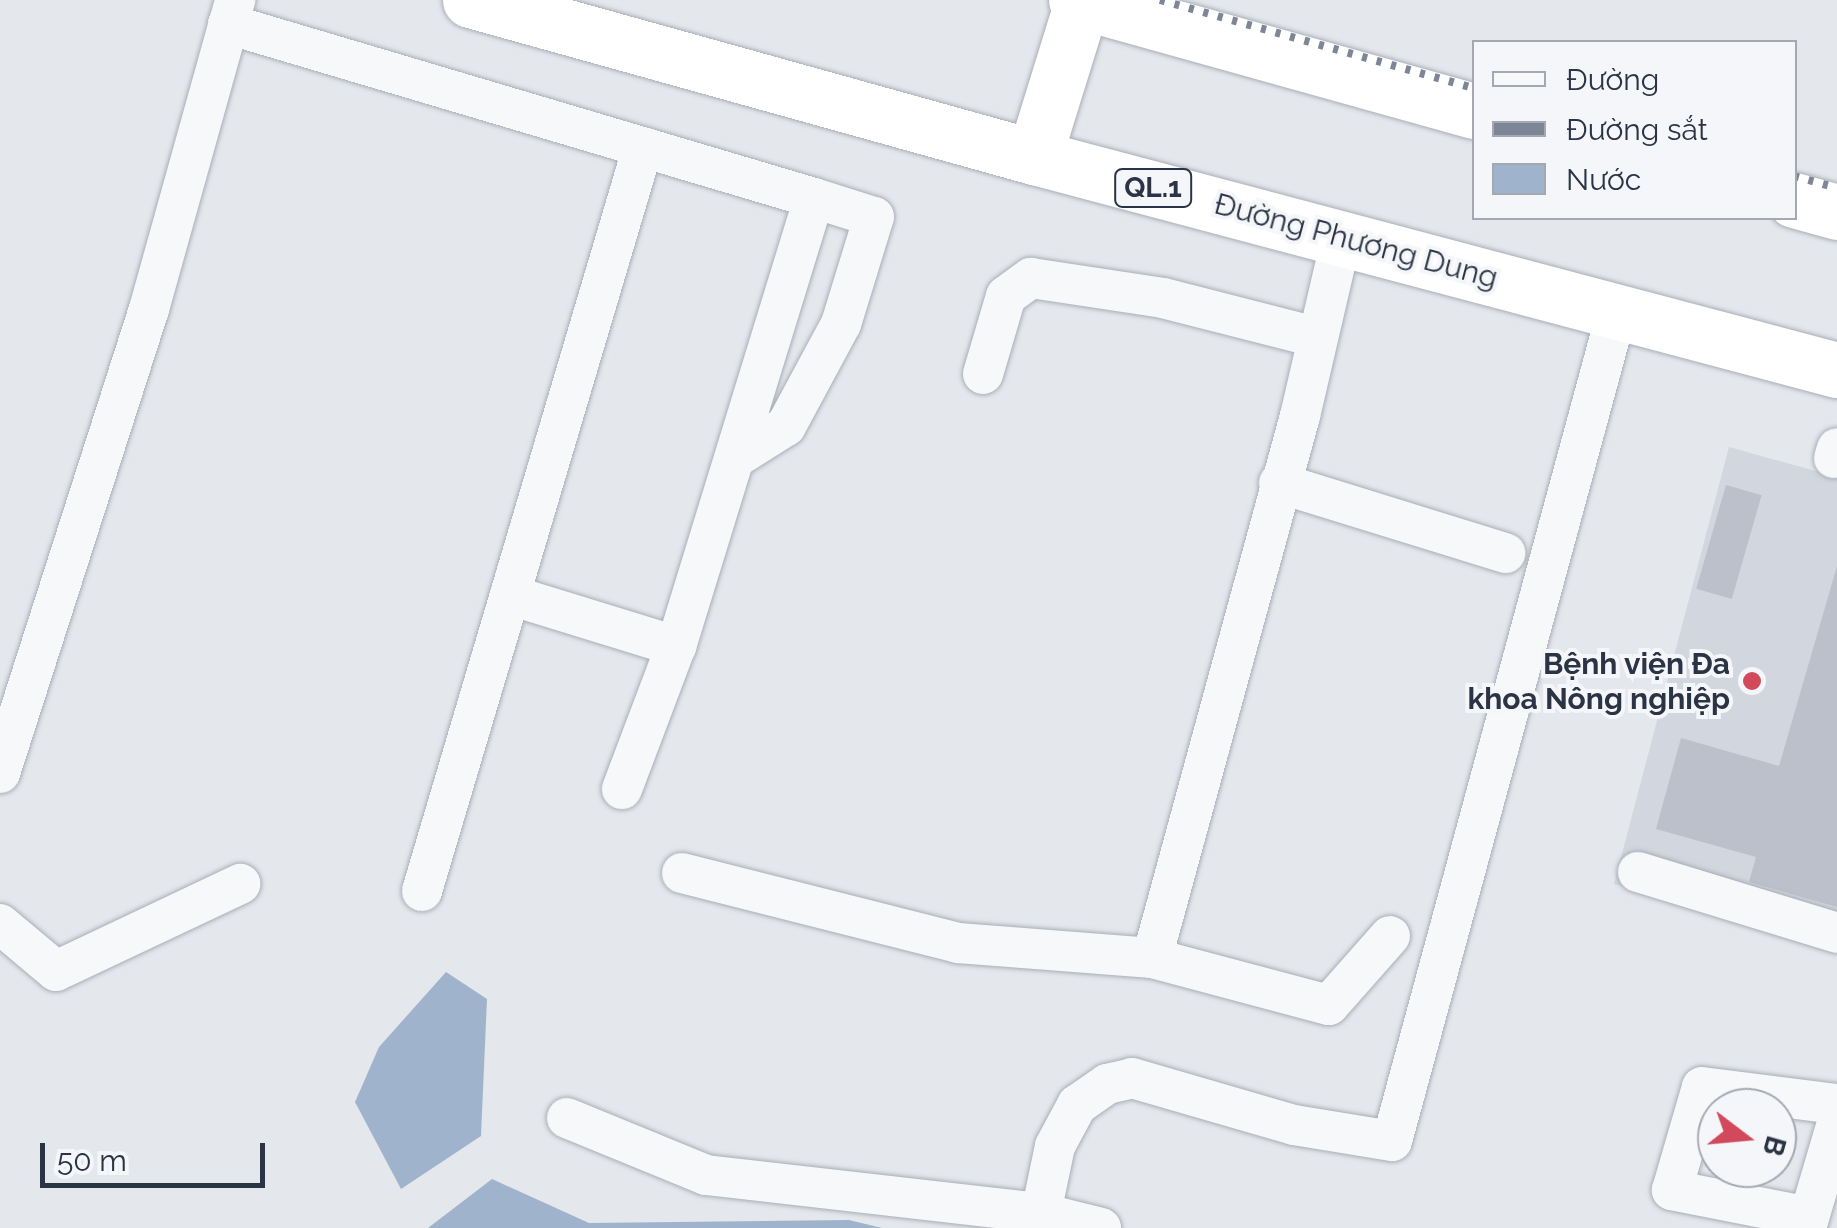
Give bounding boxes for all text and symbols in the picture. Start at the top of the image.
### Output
legend [1472,40,1797,220]
text: Đường [1566,62,1659,97]
text: Đường sắt [1566,112,1708,147]
text: Nước [1566,162,1641,197]
road number: QL.1 [1113,165,1193,211]
street label: Đường Phương Dung [1210,186,1502,296]
place label: Bệnh viện Đa khoa Nông nghiệp [1468,646,1730,716]
marker: Bệnh viện Đa khoa Nông nghiệp [1739,668,1765,694]
north arrow [1697,1088,1797,1188]
scale bar [45,1123,270,1185]
text: B [1756,1132,1793,1160]
text: 50 m [57,1143,127,1178]

